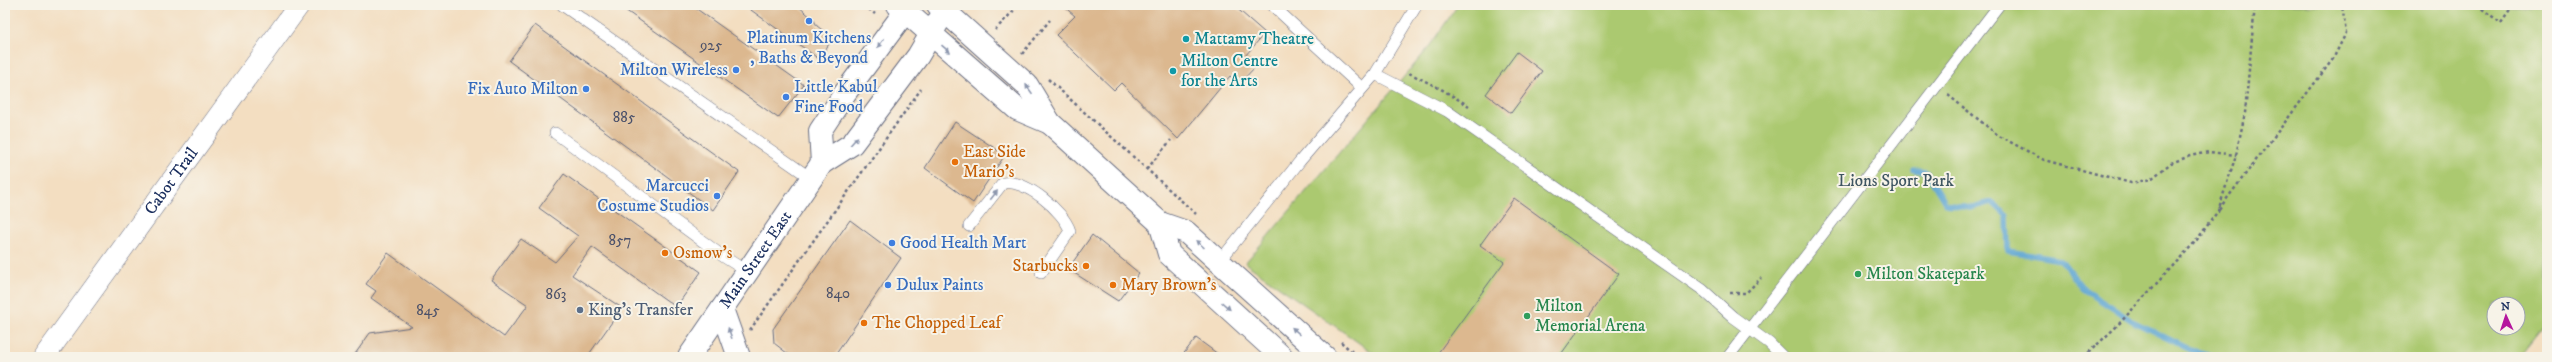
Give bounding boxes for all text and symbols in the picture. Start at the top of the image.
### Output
marker: Platinum Kitchens , Baths & Beyond [804,16,814,26]
place label: Platinum Kitchens , Baths & Beyond [747,27,872,69]
place label: Mattamy Theatre [1194,28,1314,50]
marker: Mattamy Theatre [1181,34,1191,44]
house number: 925 [699,36,723,55]
one-way arrow [877,37,885,48]
one-way arrow [941,44,951,53]
place label: Milton Centre for the Arts [1181,50,1278,92]
place label: Milton Wireless [620,59,728,81]
marker: Milton Wireless [731,65,741,75]
marker: Milton Centre for the Arts [1168,66,1178,76]
place label: Little Kabul Fine Food [794,76,878,118]
place label: Fix Auto Milton [467,78,578,100]
marker: Fix Auto Milton [581,84,591,94]
one-way arrow [1025,84,1033,95]
marker: Little Kabul Fine Food [781,92,791,102]
house number: 885 [613,108,636,127]
one-way arrow [850,136,859,146]
place label: East Side Mario's [963,141,1026,183]
street label: Cabot Trail [139,143,203,219]
marker: East Side Mario's [950,157,960,167]
park label: Lions Sport Park [1838,170,1955,192]
place label: Marcucci Costume Studios [597,175,709,217]
one-way arrow [989,190,998,201]
marker: Marcucci Costume Studios [712,191,722,201]
street label: Main Street East [714,206,797,313]
house number: 857 [609,231,632,250]
place label: Good Health Mart [900,232,1027,254]
marker: Good Health Mart [887,238,897,248]
one-way arrow [1195,240,1204,249]
place label: Osmow's [673,242,733,264]
marker: Osmow's [660,248,670,258]
place label: Starbucks [1012,255,1078,277]
marker: Starbucks [1081,261,1091,271]
place label: Milton Skatepark [1866,263,1985,285]
marker: Milton Skatepark [1853,269,1863,279]
place label: Dulux Paints [896,274,984,296]
place label: Mary Brown's [1121,274,1217,296]
marker: Dulux Paints [883,280,893,290]
marker: Mary Brown's [1108,280,1118,290]
house number: 840 [826,284,850,303]
house number: 863 [546,285,566,304]
place label: Milton Memorial Arena [1535,295,1646,337]
north arrow [2486,296,2526,336]
place label: King’s Transfer [588,299,694,321]
text: N [2501,300,2510,314]
house number: 845 [416,301,440,320]
one-way arrow [1221,301,1231,310]
marker: King’s Transfer [575,305,585,315]
marker: Milton Memorial Arena [1522,311,1532,321]
place label: The Chopped Leaf [872,312,1004,334]
marker: The Chopped Leaf [859,318,869,328]
one-way arrow [727,327,733,339]
one-way arrow [1292,327,1301,336]

